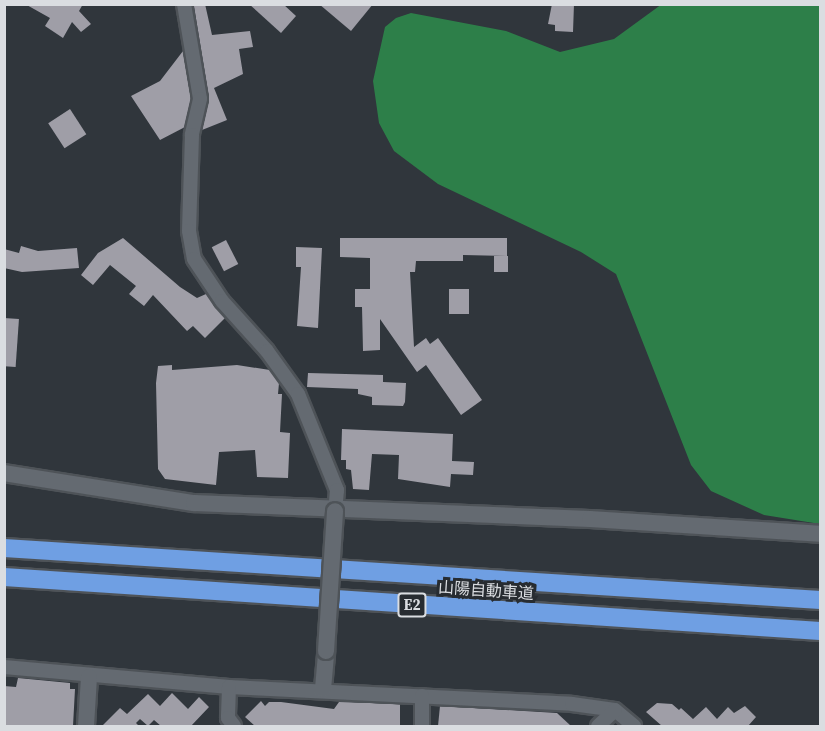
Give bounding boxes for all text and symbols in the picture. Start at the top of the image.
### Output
street label: 山陽自動車道 [437,577,535,603]
road number: E2 [397,593,427,617]

